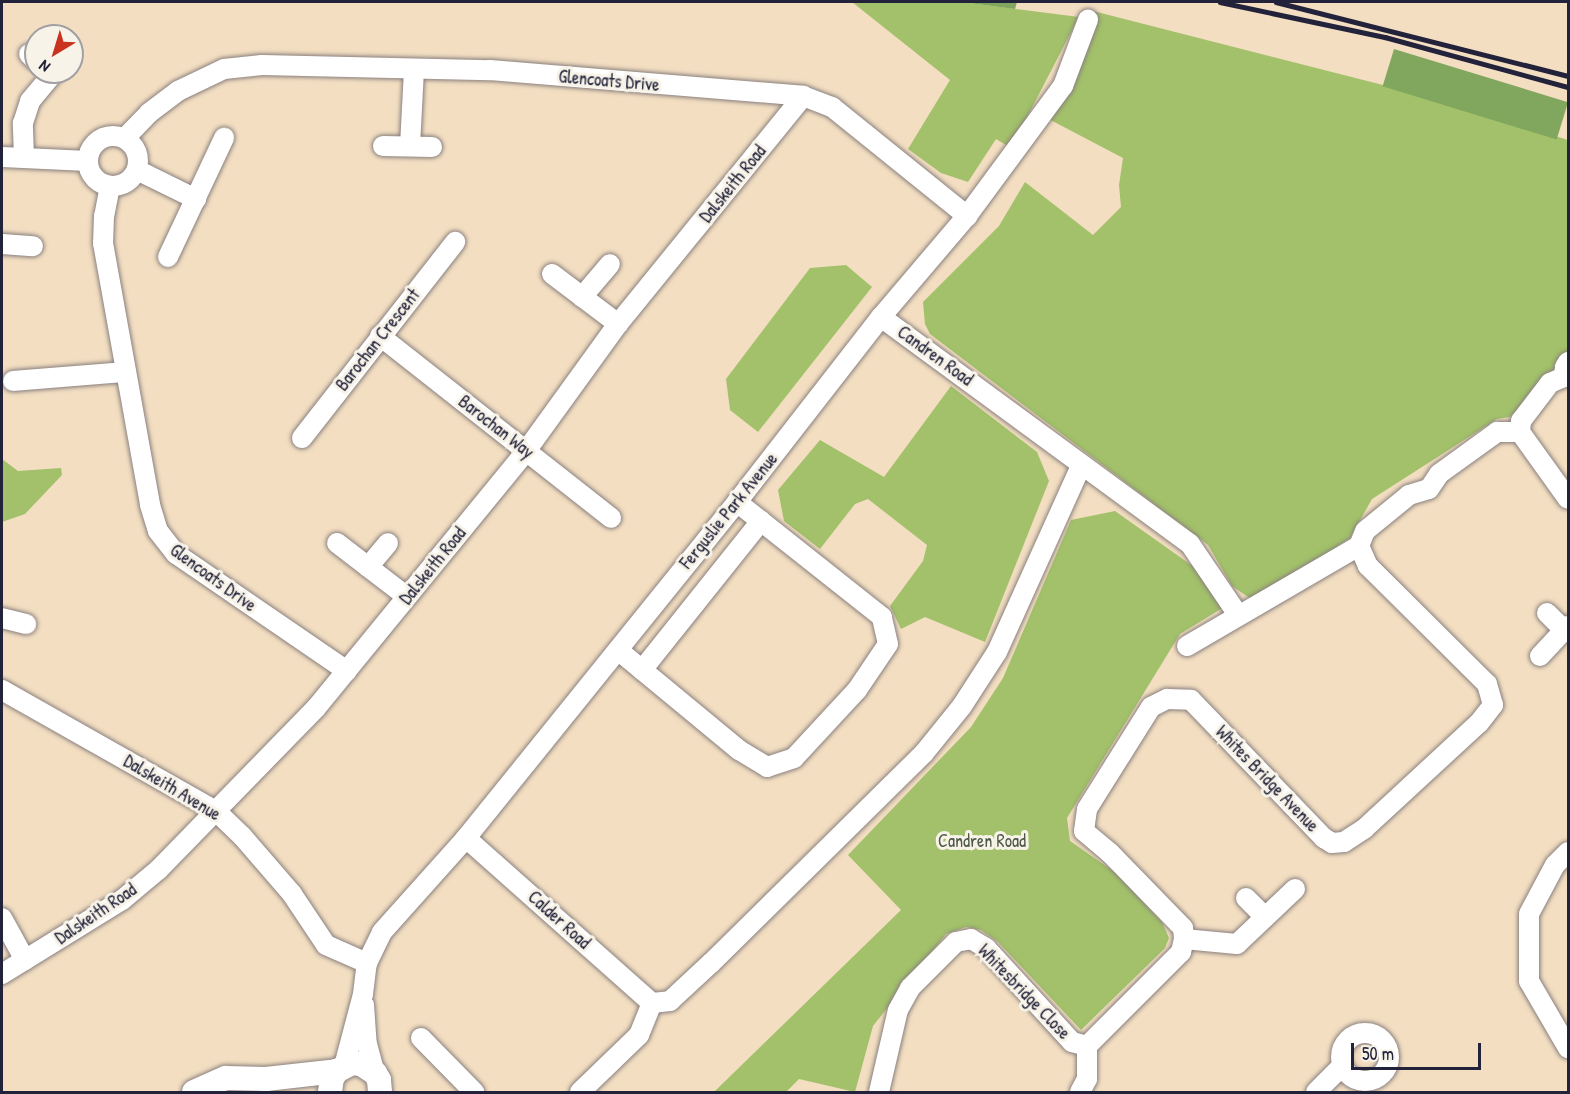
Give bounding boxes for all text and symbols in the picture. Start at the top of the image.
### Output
north arrow [24,24,84,84]
text: N [34,55,54,78]
street label: Glencoats Drive [558,66,660,96]
street label: Dalskeith Road [695,141,771,227]
street label: Barochan Crescent [331,285,425,395]
street label: Candren Road [893,321,977,391]
street label: Barochan Way [454,391,538,463]
street label: Ferguslie Park Avenue [676,449,782,573]
street label: Dalskeith Road [395,523,471,609]
street label: Glencoats Drive [166,540,260,616]
street label: Whites Bridge Avenue [1211,721,1323,837]
street label: Dalskeith Avenue [119,751,225,825]
park label: Candren Road [938,830,1026,852]
street label: Dalskeith Road [51,879,141,949]
street label: Calder Road [523,886,595,954]
street label: Whitesbridge Close [973,940,1075,1044]
scale bar [1354,1031,1484,1069]
text: 50 m [1362,1041,1394,1066]

